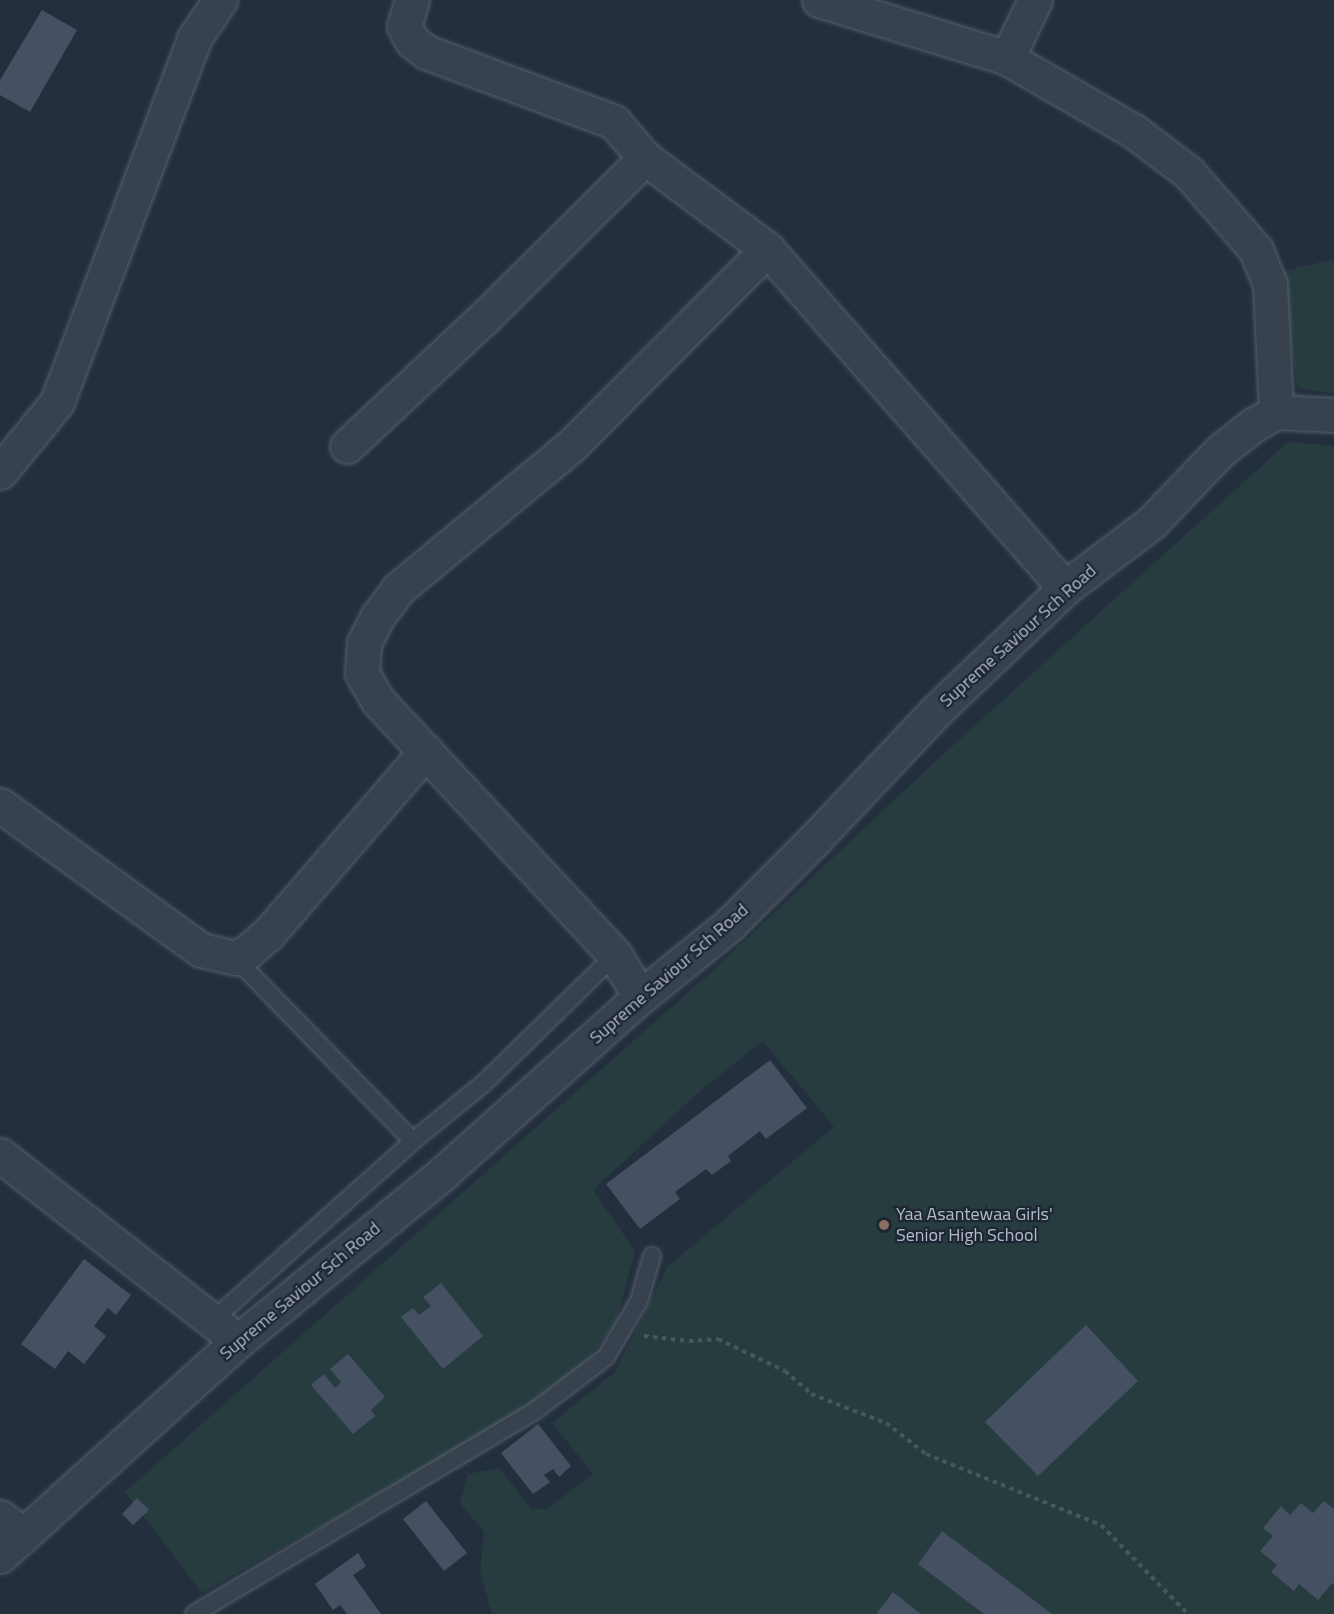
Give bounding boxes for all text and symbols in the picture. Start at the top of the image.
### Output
street label: Supreme Saviour Sch Road [935,560,1101,712]
street label: Supreme Saviour Sch Road [585,899,753,1049]
place label: Yaa Asantewaa Girls' Senior High School [896,1204,1053,1246]
street label: Supreme Saviour Sch Road [215,1218,385,1364]
marker: Yaa Asantewaa Girls' Senior High School [877,1218,891,1232]

